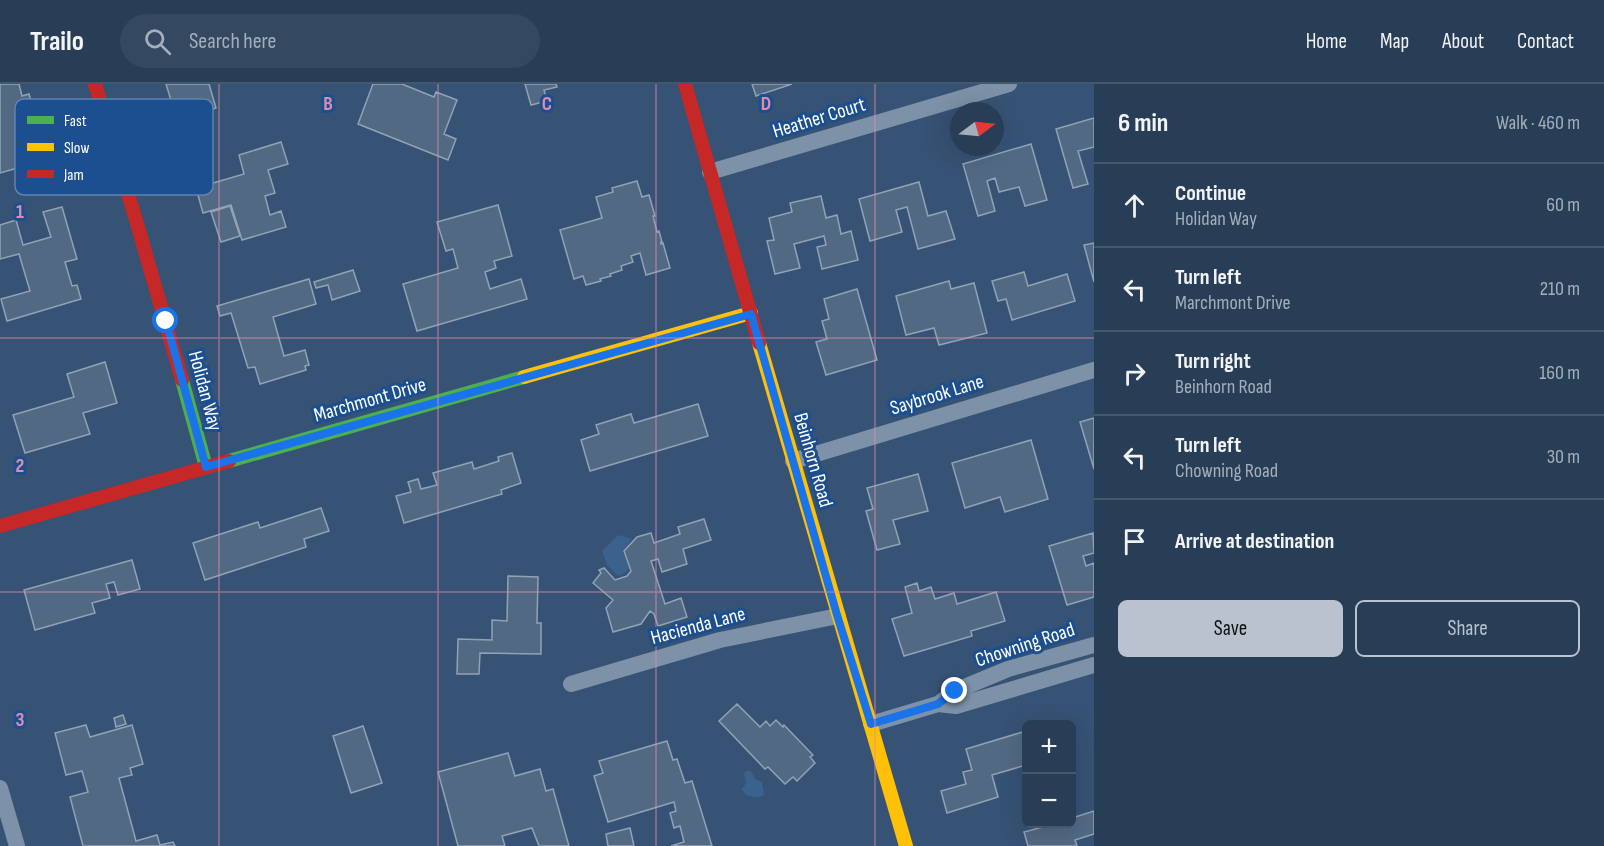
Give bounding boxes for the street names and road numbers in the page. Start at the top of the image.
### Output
street label: Heather Court [770,93,868,143]
street label: Holidan Way [183,348,227,434]
street label: Saybrook Lane [887,369,987,421]
street label: Marchmont Drive [311,373,429,427]
street label: Beinhorn Road [788,410,838,510]
street label: Hacienda Lane [648,602,748,650]
street label: Chowning Road [972,618,1078,672]

